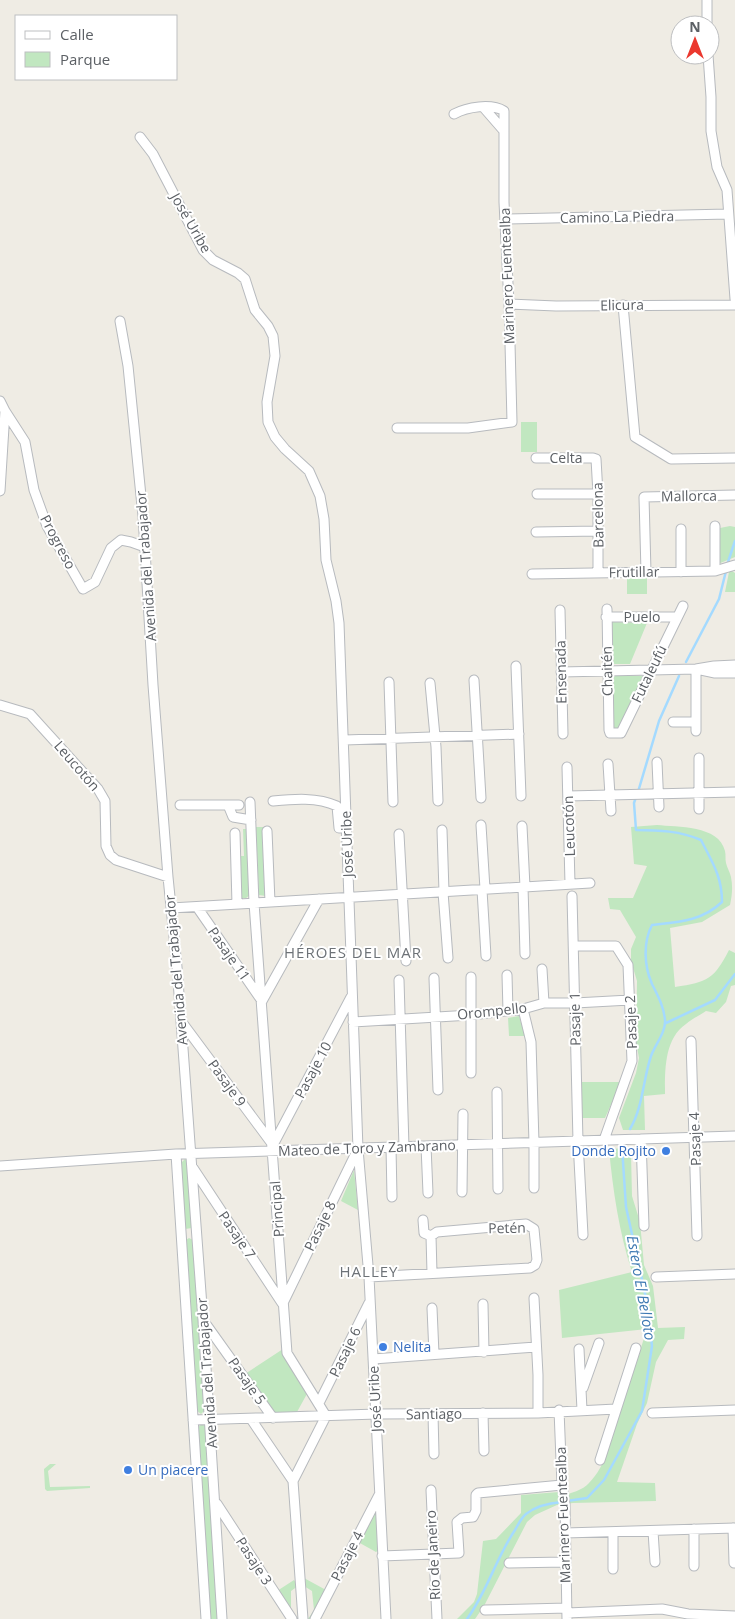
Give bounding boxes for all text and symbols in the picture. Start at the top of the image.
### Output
legend [15,15,178,80]
north arrow [670,15,720,65]
text: N [689,17,701,36]
text: Calle [60,24,94,44]
text: Parque [60,49,110,69]
street label: José Uribe [166,188,216,256]
street label: Camino La Piedra [560,206,674,227]
street label: Marinero Fuentealba [495,207,518,345]
street label: Elicura [600,295,644,314]
street label: Celta [550,448,582,467]
street label: Barcelona [587,482,608,548]
street label: Mallorca [661,486,717,505]
street label: Avenida del Trabajador [131,490,160,642]
street label: Progreso [36,511,81,572]
street label: Frutillar [609,562,660,581]
street label: Puelo [624,607,660,626]
street label: Ensenada [550,640,571,704]
street label: Futaleufú [626,642,671,706]
street label: Chaitén [597,646,616,696]
street label: Leucotón [50,736,105,795]
street label: Leucotón [558,795,579,857]
street label: José Uribe [336,810,357,879]
street label: Avenida del Trabajador [159,894,192,1046]
street label: Pasaje 11 [204,923,255,984]
district label: HÉROES DEL MAR [284,942,422,962]
street label: Pasaje 1 [565,992,584,1046]
street label: Pasaje 2 [620,995,641,1049]
street label: Orompello [456,997,528,1024]
street label: Pasaje 10 [290,1038,335,1101]
street label: Pasaje 9 [204,1055,251,1110]
street label: Pasaje 4 [684,1112,705,1166]
street label: Mateo de Toro y Zambrano [278,1135,456,1160]
place label: Donde Rojito [571,1141,656,1160]
marker: Donde Rojito [660,1145,672,1157]
street label: Principal [265,1180,288,1238]
street label: Pasaje 8 [299,1197,340,1254]
street label: Pasaje 7 [215,1207,260,1262]
street label: Petén [488,1218,526,1237]
water label: Estero El Belloto [623,1234,661,1342]
district label: HALLEY [340,1261,398,1281]
street label: Avenida del Trabajador [192,1297,221,1449]
street label: Pasaje 6 [324,1323,365,1380]
place label: Nelita [393,1337,431,1356]
marker: Nelita [377,1341,389,1353]
street label: Pasaje 5 [224,1353,271,1408]
street label: José Uribe [363,1365,386,1435]
street label: Santiago [406,1404,462,1423]
street label: Marinero Fuentealba [551,1446,574,1584]
place label: Un piacere [138,1460,209,1479]
marker: Un piacere [122,1464,134,1476]
street label: Río de Janeiro [421,1510,444,1600]
street label: Pasaje 4 [326,1528,367,1584]
street label: Pasaje 3 [232,1533,277,1588]

